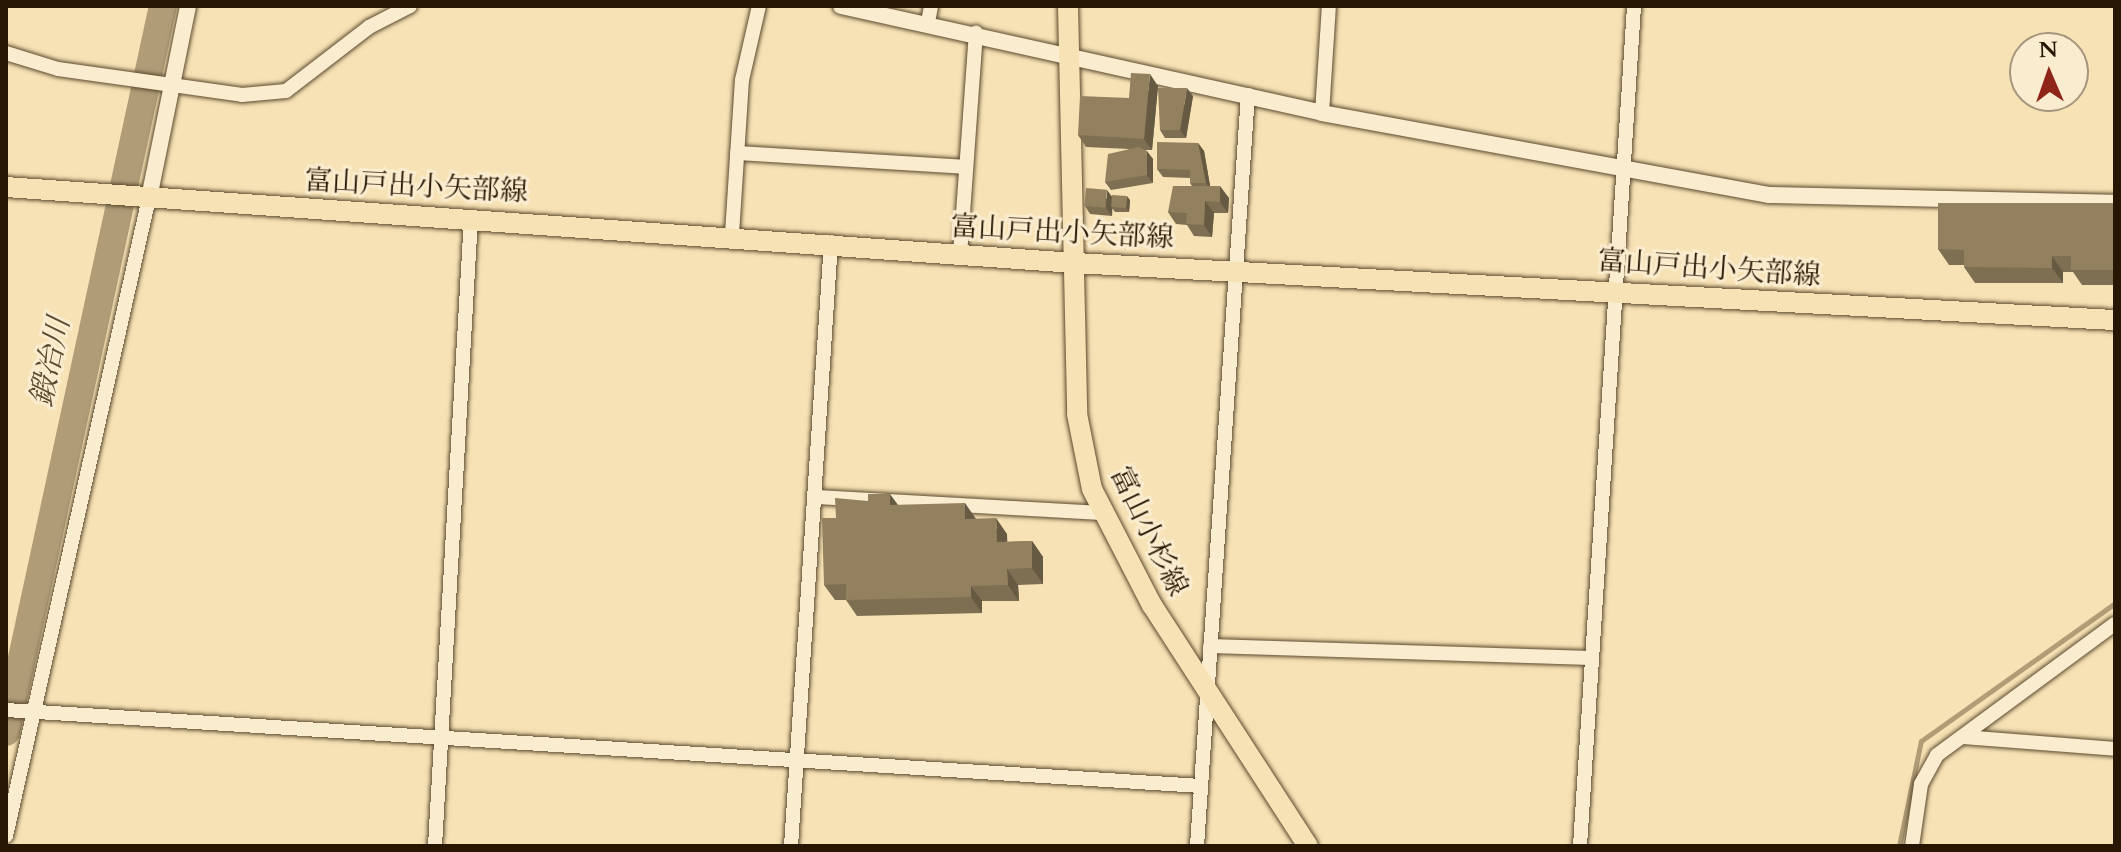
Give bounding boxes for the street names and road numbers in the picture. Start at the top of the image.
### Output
street label: 富山戸出小矢部線 [303,163,529,209]
street label: 富山戸出小矢部線 [949,209,1175,255]
street label: 富山戸出小矢部線 [1596,243,1822,293]
street label: 富山小杉線 [1103,461,1195,601]

